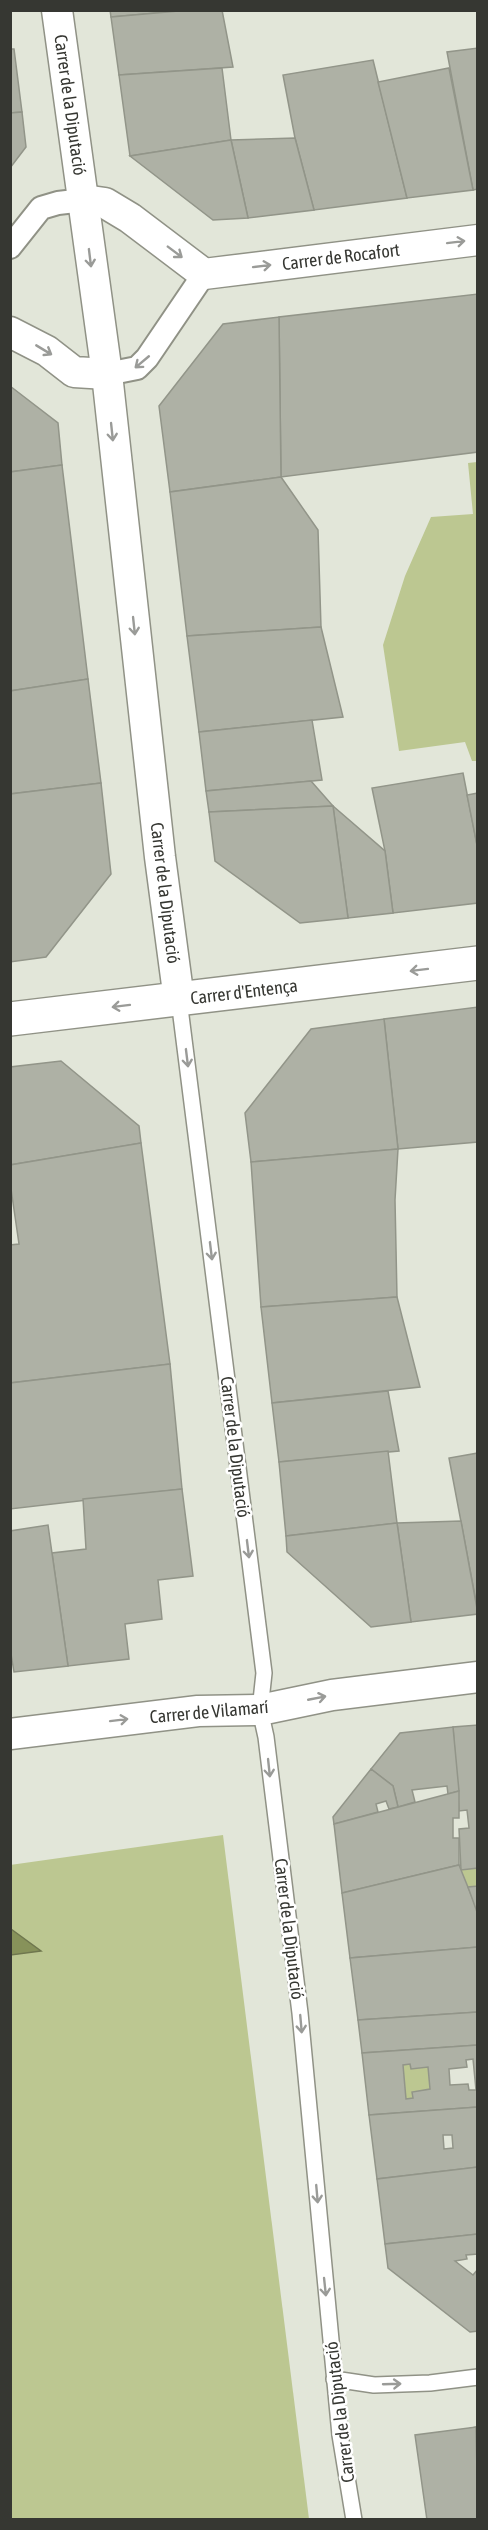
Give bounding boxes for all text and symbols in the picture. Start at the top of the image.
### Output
street label: Carrer de la Diputació [50,33,91,177]
one-way arrow [445,237,465,248]
street label: Carrer de Rocafort [281,239,401,274]
one-way arrow [167,245,183,258]
one-way arrow [85,248,96,268]
one-way arrow [252,261,272,272]
one-way arrow [35,344,52,356]
one-way arrow [134,354,150,368]
one-way arrow [107,421,118,441]
one-way arrow [129,615,140,635]
street label: Carrer de la Diputació [146,821,185,965]
one-way arrow [410,965,430,976]
street label: Carrer d'Entença [189,975,299,1008]
one-way arrow [112,1001,132,1012]
one-way arrow [181,1047,192,1067]
one-way arrow [205,1241,216,1261]
street label: Carrer de la Diputació [216,1375,255,1519]
one-way arrow [243,1539,254,1558]
one-way arrow [307,1692,326,1703]
street label: Carrer de Vilamarí [149,1696,269,1727]
one-way arrow [109,1714,129,1725]
one-way arrow [264,1757,275,1777]
street label: Carrer de la Diputació [270,1857,309,2001]
one-way arrow [296,2013,307,2033]
one-way arrow [311,2184,322,2204]
one-way arrow [320,2276,331,2296]
street label: Carrer de la Diputació [320,2340,359,2484]
one-way arrow [382,2379,402,2390]

